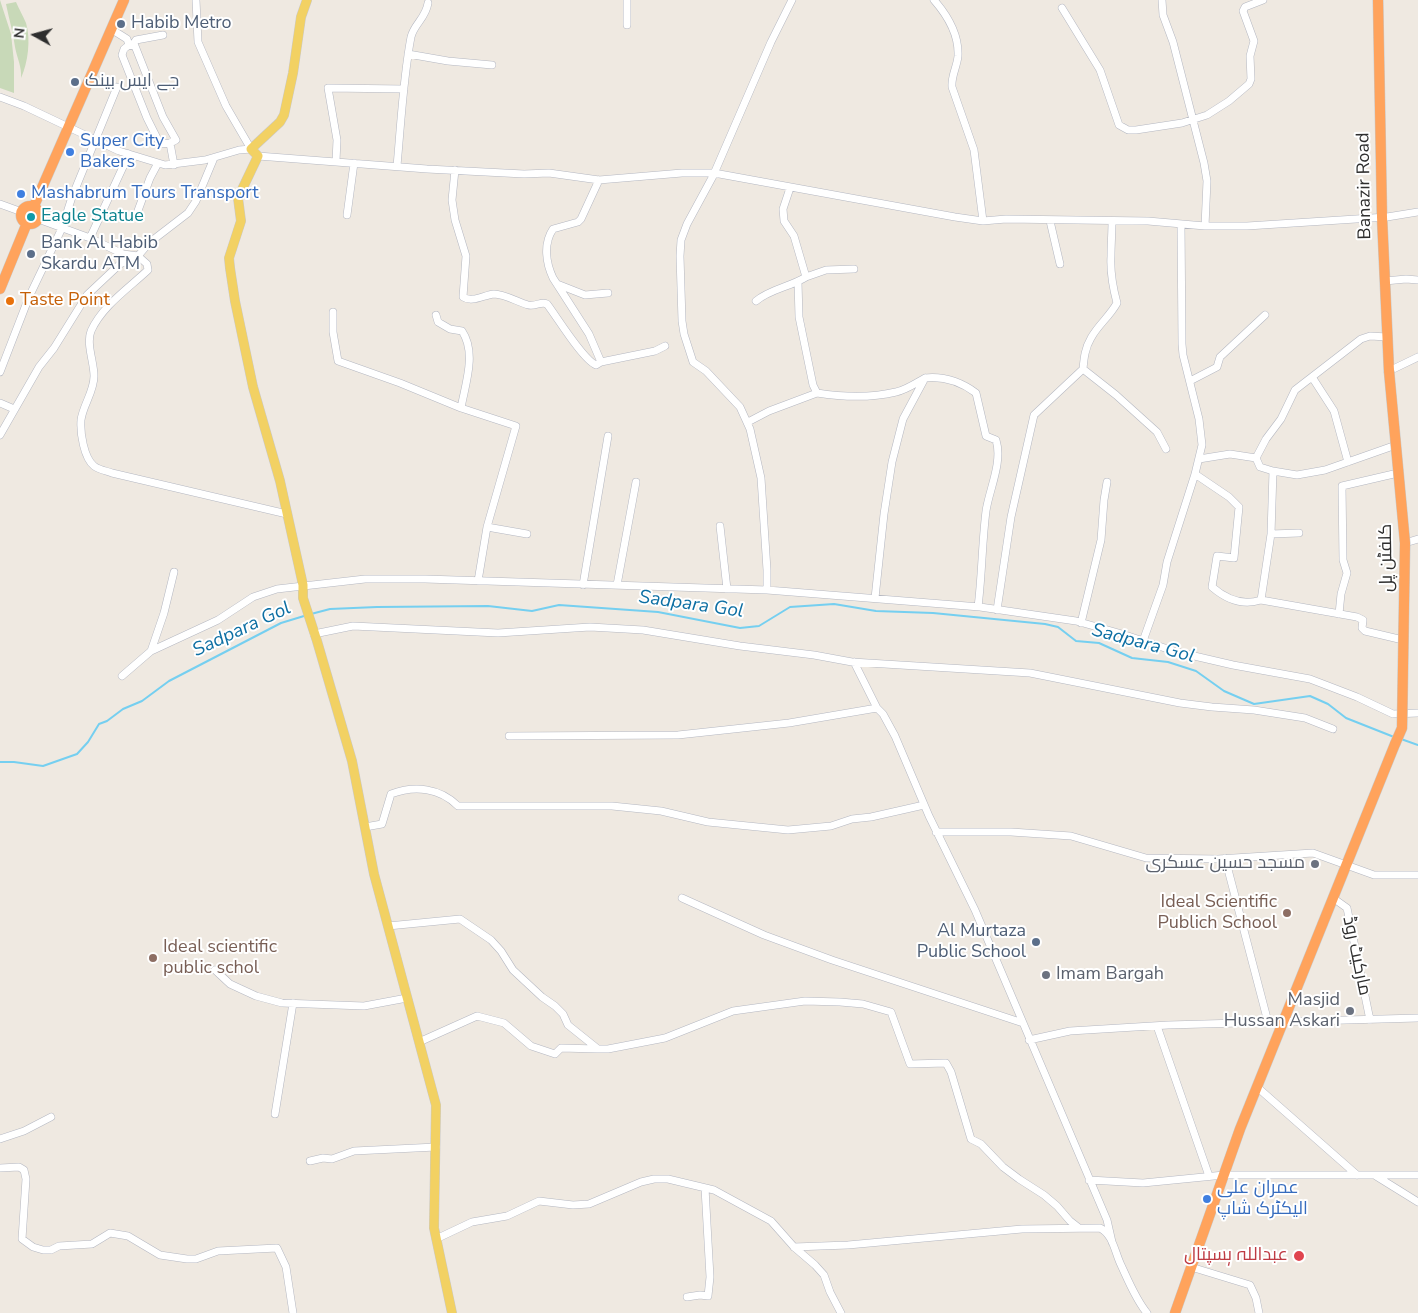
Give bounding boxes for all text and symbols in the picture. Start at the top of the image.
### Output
north arrow [10,10,60,60]
place label: Habib Metro [131,13,232,35]
marker: Habib Metro [115,18,127,30]
text: N [10,27,30,39]
place label: جے ایس بینک [85,71,179,93]
marker: جے ایس بینک [69,76,81,88]
place label: Super City Bakers [80,131,164,173]
street label: Banazir Road [1353,132,1377,240]
marker: Super City Bakers [64,146,76,158]
place label: Mashabrum Tours Transport [31,183,259,205]
marker: Mashabrum Tours Transport [15,188,27,200]
place label: Eagle Statue [41,206,144,228]
marker: Eagle Statue [25,211,37,223]
place label: Bank Al Habib Skardu ATM [41,233,158,276]
marker: Bank Al Habib Skardu ATM [25,248,37,260]
place label: Taste Point [20,290,110,312]
marker: Taste Point [4,295,16,307]
street label: کلفٹن پل [1376,524,1398,592]
water label: Sadpara Gol [637,586,745,624]
water label: Sadpara Gol [189,597,295,663]
water label: Sadpara Gol [1089,619,1197,669]
place label: مسجد حسین عسکری [1145,853,1305,875]
marker: مسجد حسین عسکری [1309,858,1321,870]
place label: Ideal Scientific Publich School [1157,892,1277,934]
marker: Ideal Scientific Publich School [1281,907,1293,919]
street label: مارکیٹ روڈ [1337,914,1375,998]
place label: Al Murtaza Public School [917,921,1026,964]
marker: Al Murtaza Public School [1030,936,1042,948]
place label: Ideal scientific public schol [163,937,277,980]
marker: Ideal scientific public schol [147,952,159,964]
place label: Imam Bargah [1056,964,1164,986]
marker: Imam Bargah [1040,969,1052,981]
place label: Masjid Hussan Askari [1224,990,1340,1032]
marker: Masjid Hussan Askari [1344,1005,1356,1017]
place label: عمران علی الیکٹرک شاپ [1217,1178,1308,1220]
marker: عمران علی الیکٹرک شاپ [1201,1193,1213,1205]
place label: عبداللہ ہسپتال [1184,1245,1288,1267]
marker: عبداللہ ہسپتال [1292,1249,1306,1263]

